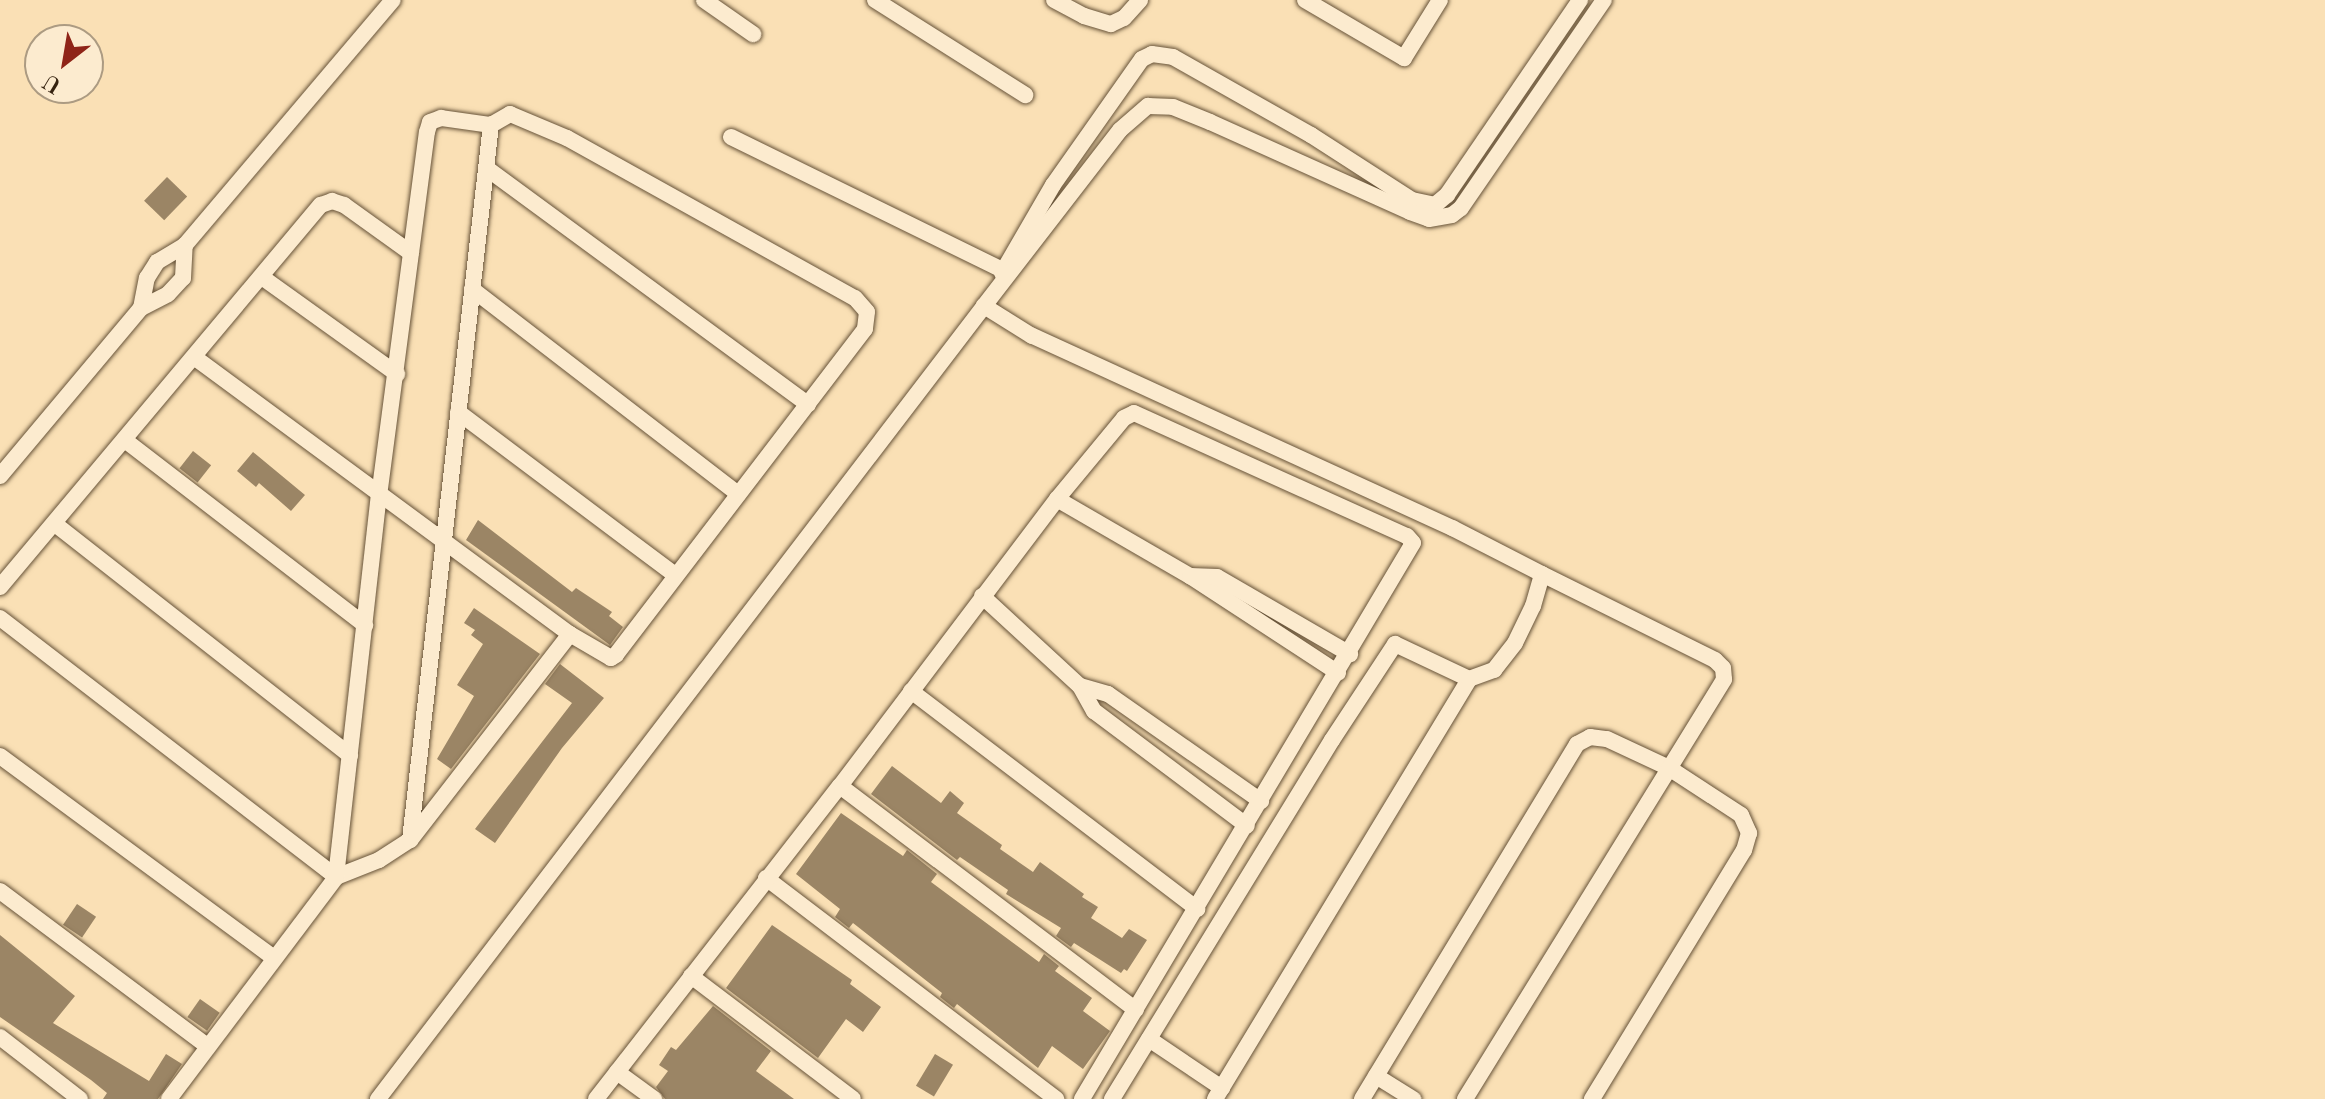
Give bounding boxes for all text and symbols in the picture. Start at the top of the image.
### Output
north arrow [24,24,104,104]
text: U [40,69,66,97]

